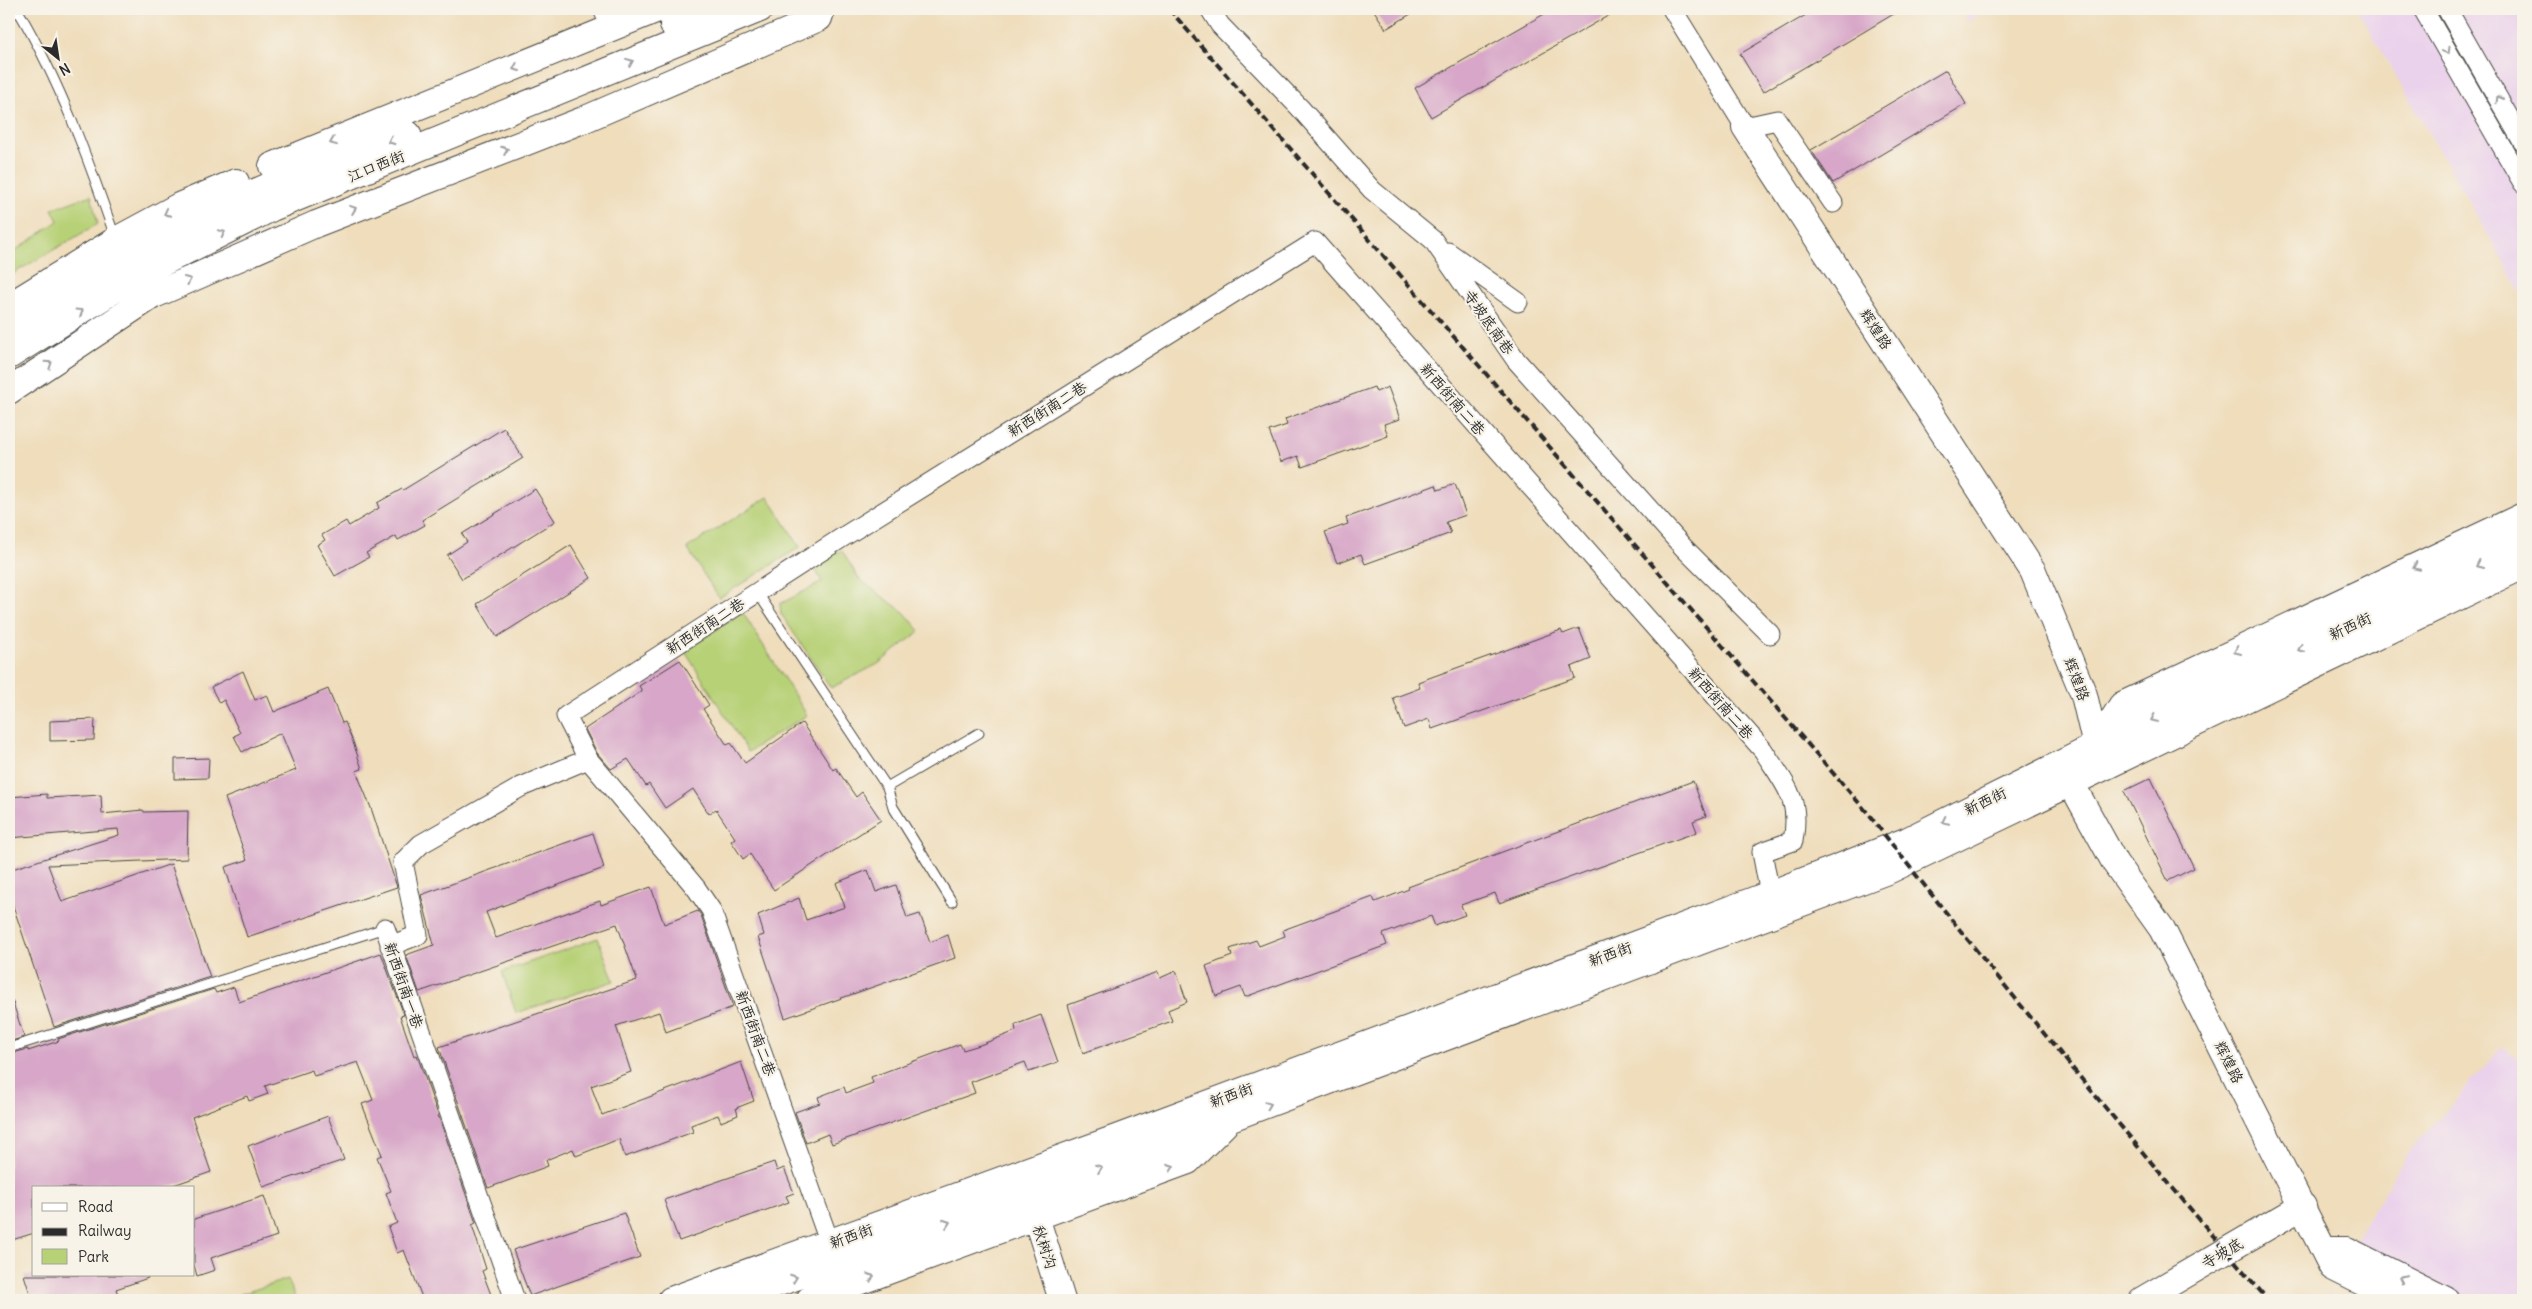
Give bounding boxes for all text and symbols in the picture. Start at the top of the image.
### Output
north arrow [32,32,82,82]
one-way arrow [2441,46,2451,55]
one-way arrow [625,58,634,69]
text: N [56,59,73,79]
one-way arrow [512,61,521,72]
one-way arrow [2495,96,2505,105]
one-way arrow [329,135,338,146]
one-way arrow [388,135,396,145]
street label: 江口西街 [345,146,407,186]
one-way arrow [500,146,509,156]
one-way arrow [348,205,357,216]
one-way arrow [164,206,173,216]
one-way arrow [216,229,225,239]
one-way arrow [183,276,192,286]
street label: 寺坡底南巷 [1460,286,1518,358]
street label: 辉煌路 [1856,305,1896,353]
one-way arrow [74,308,83,318]
street label: 新西街南二巷 [1416,359,1490,439]
one-way arrow [44,361,53,371]
street label: 新西街南二巷 [1004,377,1090,441]
one-way arrow [2475,558,2484,569]
one-way arrow [2412,561,2421,571]
street label: 新西街南二巷 [662,594,748,658]
street label: 新西街 [2326,608,2374,644]
one-way arrow [2297,643,2306,653]
one-way arrow [2234,645,2243,655]
street label: 辉煌路 [2060,655,2094,703]
street label: 新西街南二巷 [1684,663,1758,743]
one-way arrow [2150,712,2159,723]
street label: 新西街 [1961,783,2009,819]
one-way arrow [1941,815,1950,825]
street label: 新西街 [1586,937,1634,971]
street label: 新西街南一巷 [380,939,428,1031]
street label: 新西街南二巷 [732,987,780,1079]
street label: 辉煌路 [2210,1038,2248,1086]
street label: 新西街 [1207,1078,1255,1112]
one-way arrow [1263,1101,1272,1111]
one-way arrow [1167,1163,1175,1173]
one-way arrow [1095,1164,1103,1174]
legend [32,1186,195,1276]
text: Road [78,1197,113,1216]
street label: 新西街 [827,1219,875,1253]
one-way arrow [942,1219,951,1229]
text: Railway [78,1221,132,1240]
street label: 秋树沟 [1029,1223,1061,1271]
street label: 寺坡底 [2198,1234,2246,1272]
text: Park [78,1247,109,1266]
one-way arrow [866,1273,875,1283]
one-way arrow [789,1274,797,1284]
one-way arrow [2399,1274,2408,1284]

